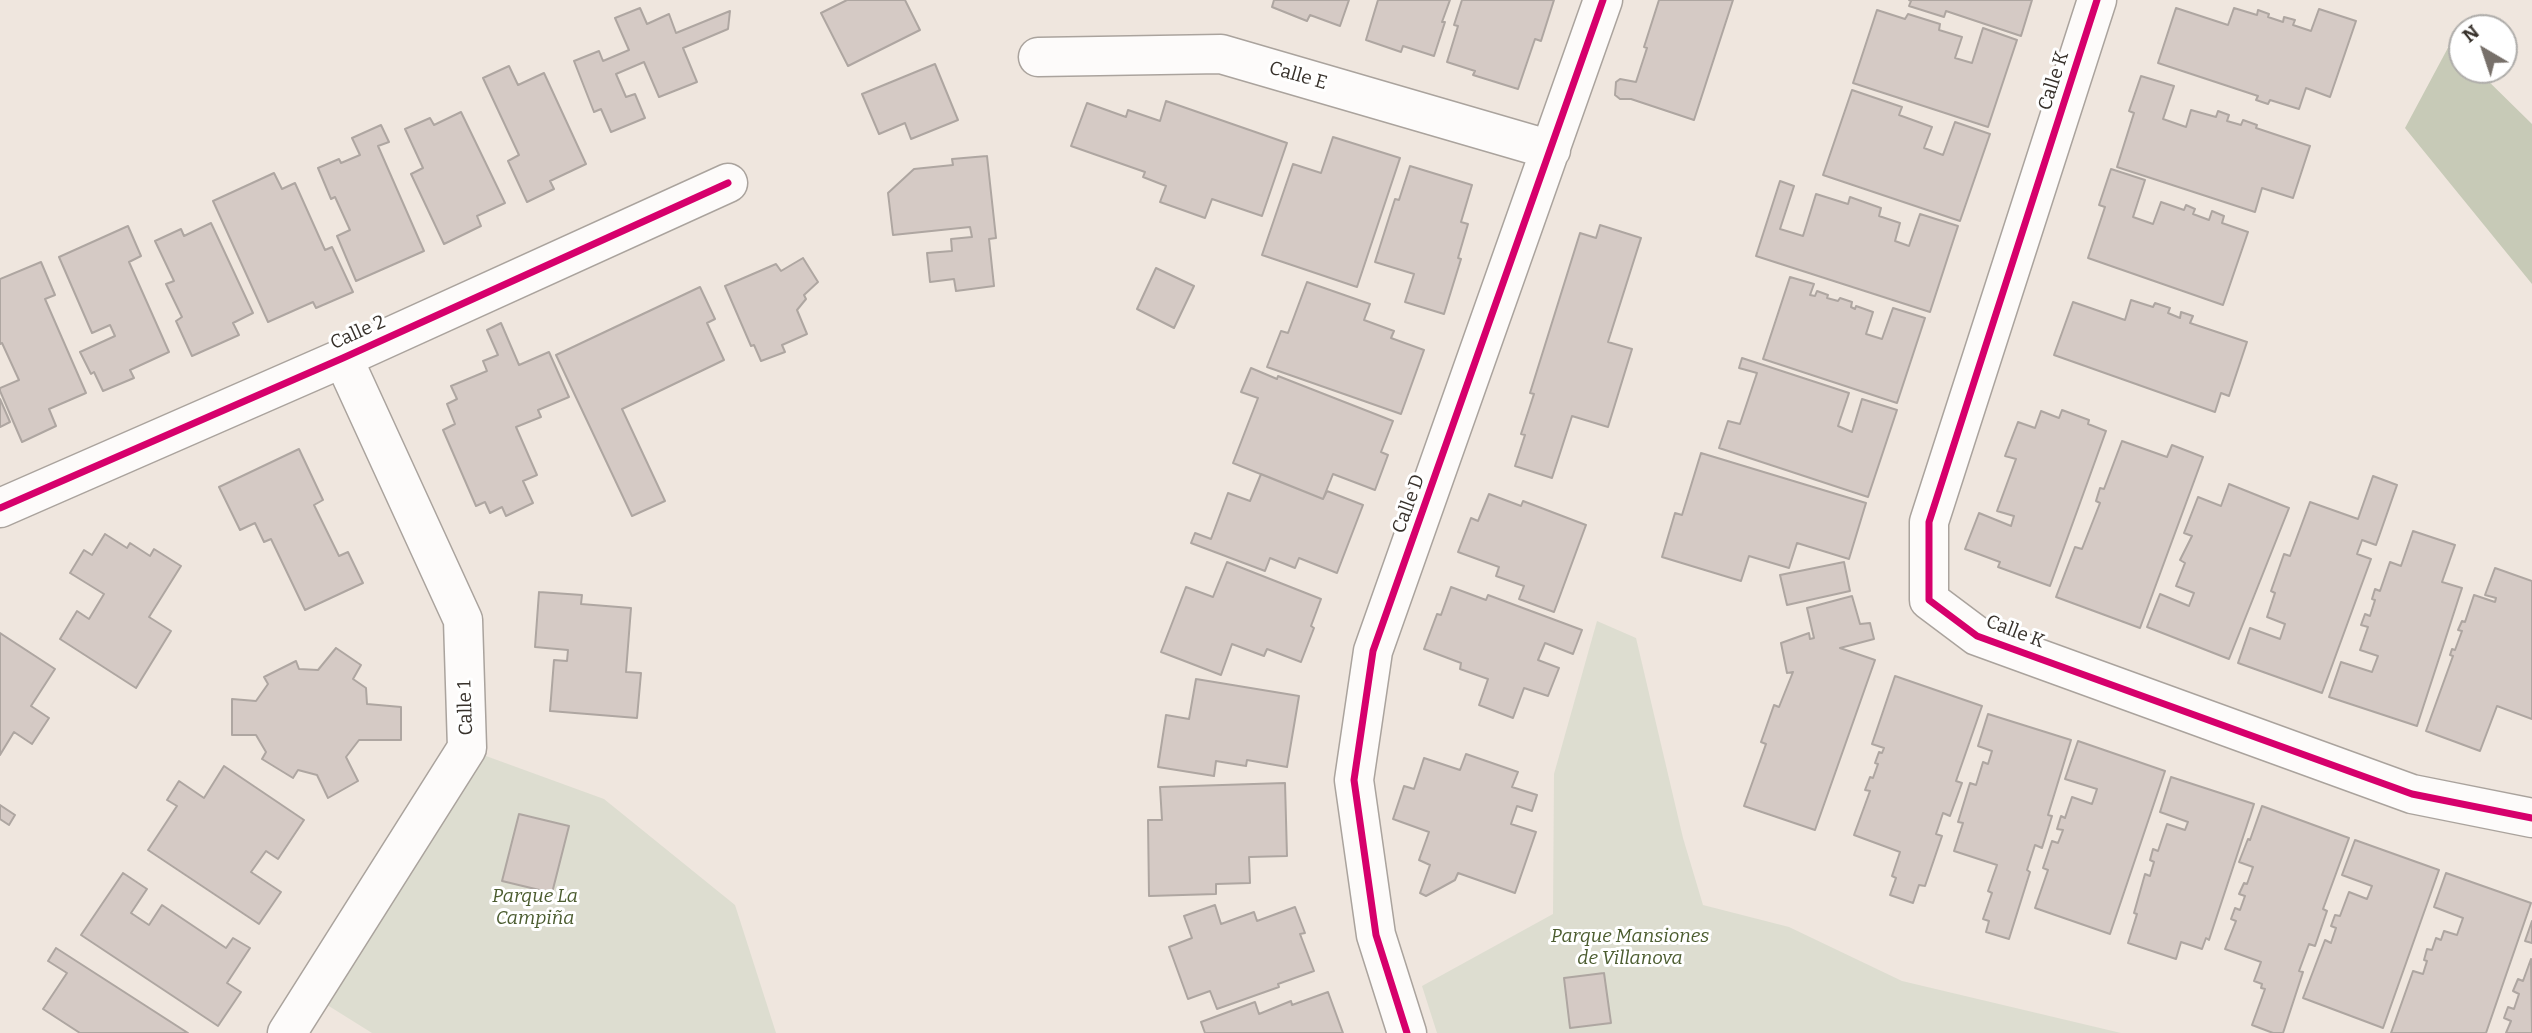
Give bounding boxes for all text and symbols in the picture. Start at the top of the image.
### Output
north arrow [2448,14,2518,84]
text: N [2458,20,2484,47]
street label: Calle K [2034,49,2074,113]
street label: Calle E [1266,57,1330,95]
street label: Calle 2 [327,311,389,355]
street label: Calle D [1388,471,1430,537]
street label: Calle K [1983,610,2047,654]
street label: Calle 1 [454,680,478,736]
park label: Parque La Campiña [492,886,578,930]
park label: Parque Mansiones de Villanova [1551,926,1709,970]

